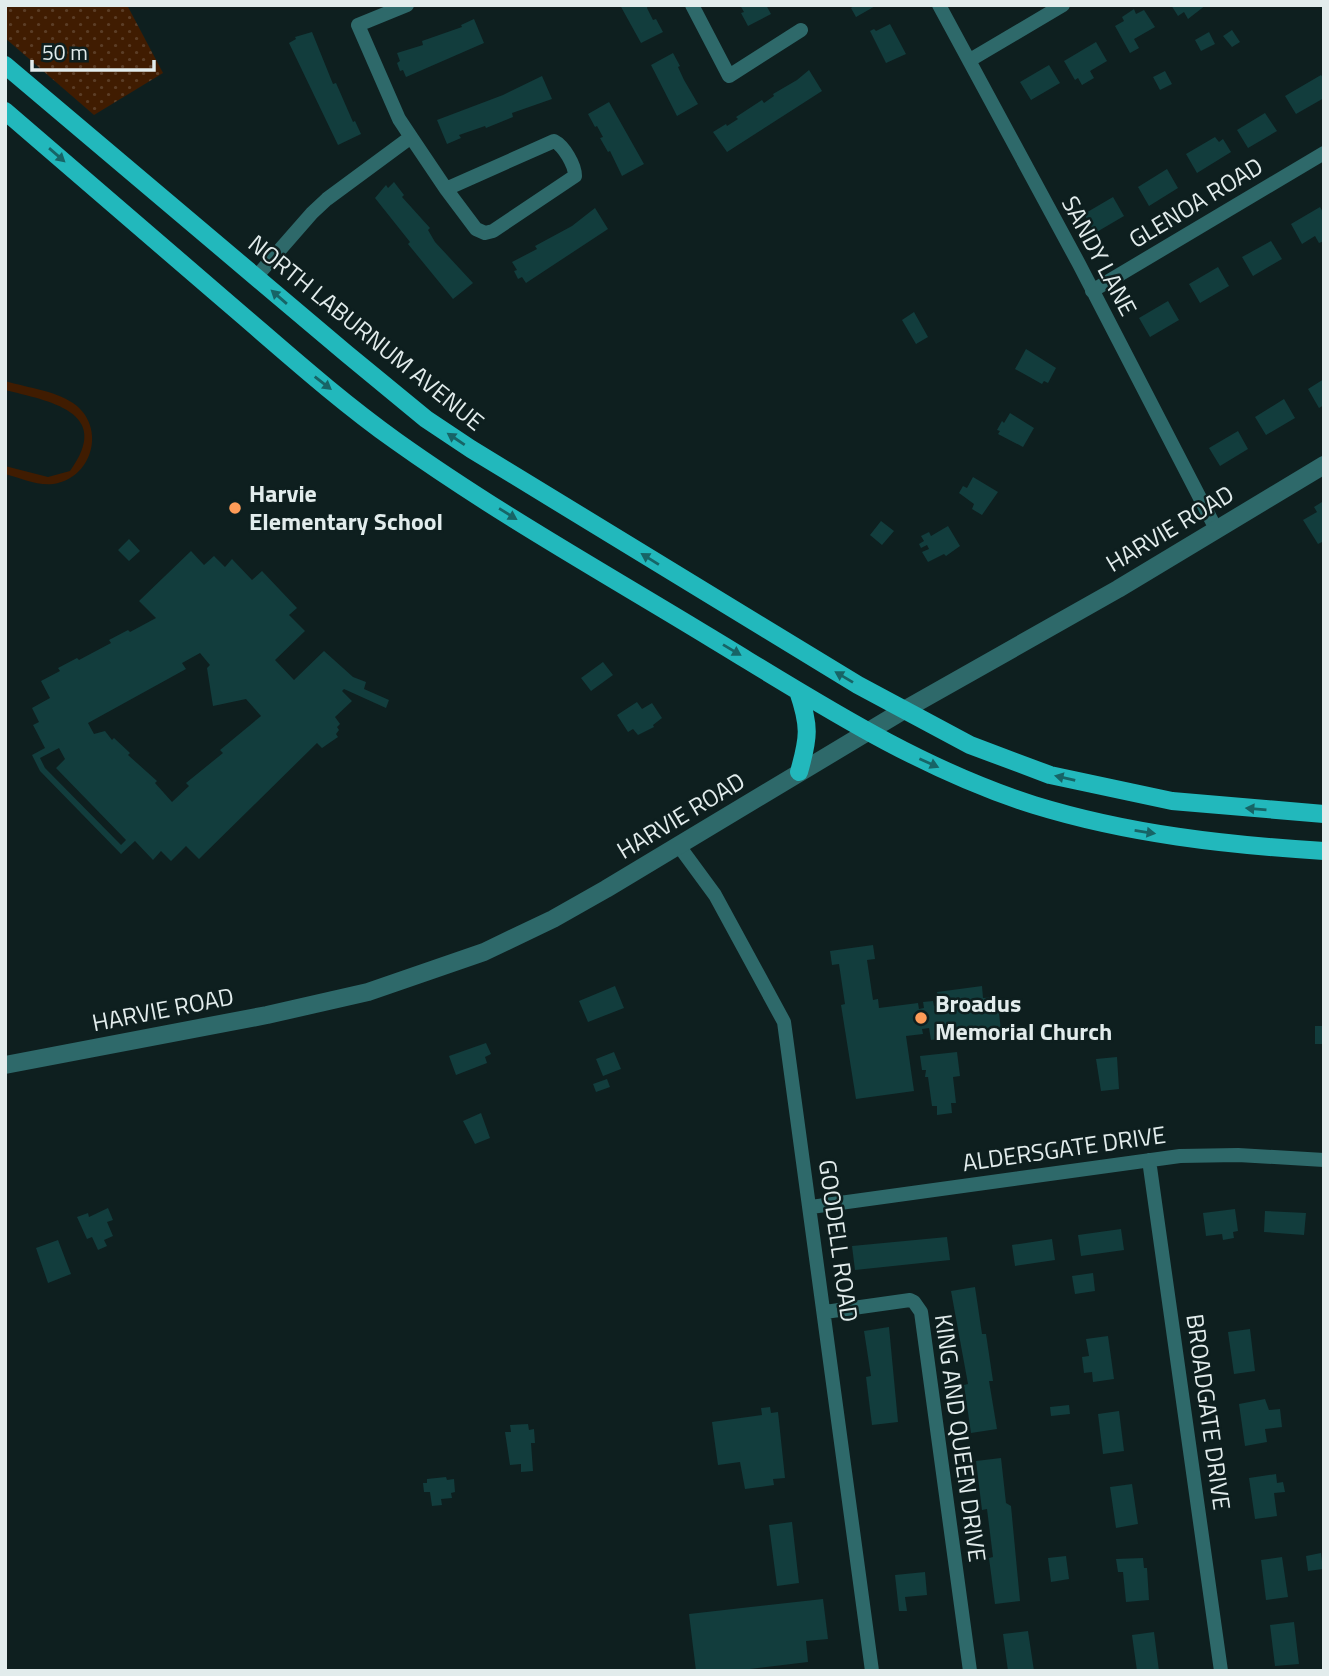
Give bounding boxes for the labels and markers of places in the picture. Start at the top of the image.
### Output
place label: Harvie Elementary School [249,475,443,539]
marker: Harvie Elementary School [227,500,243,516]
place label: Broadus Memorial Church [935,985,1112,1049]
marker: Broadus Memorial Church [913,1010,929,1026]

